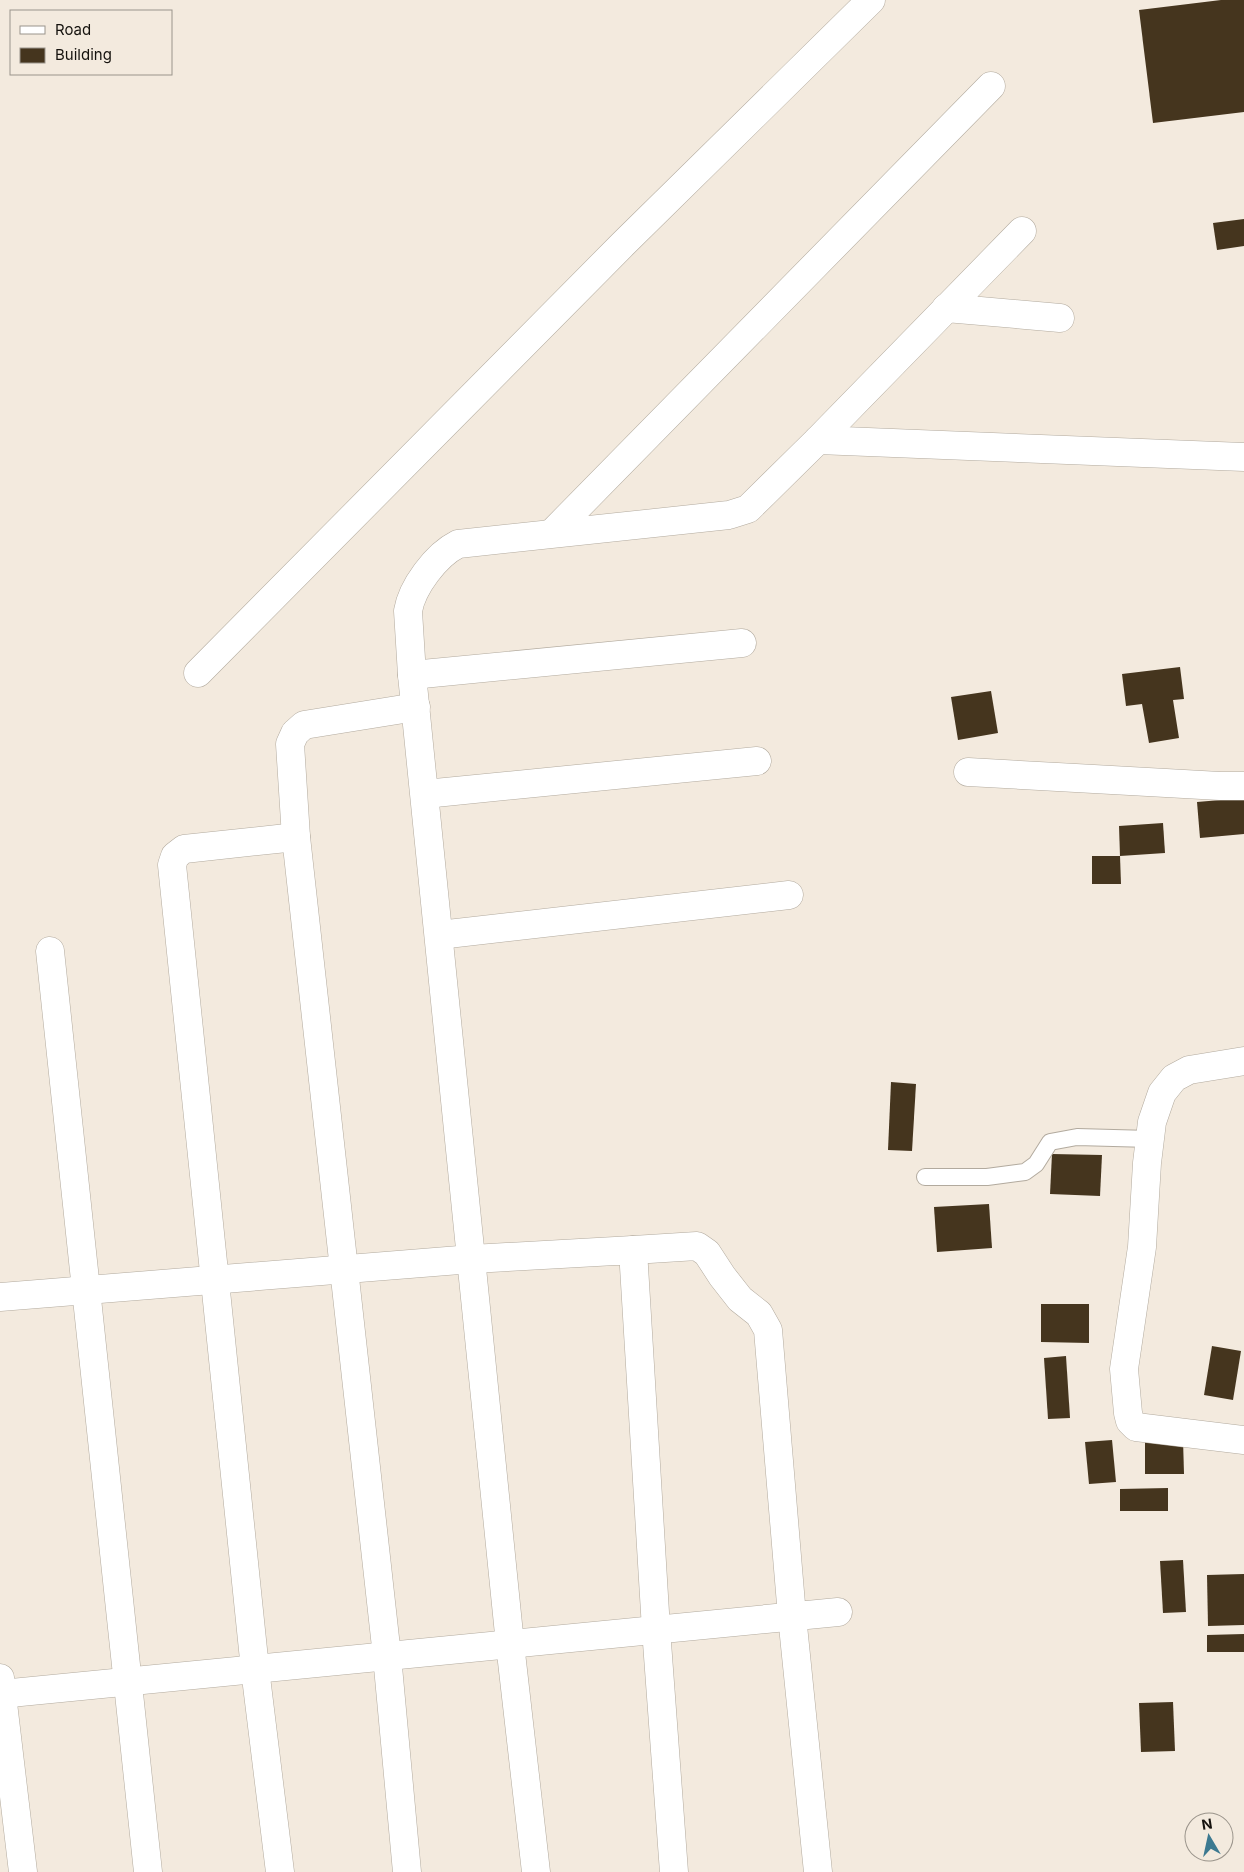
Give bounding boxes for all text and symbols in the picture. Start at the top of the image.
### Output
legend [10,10,172,75]
text: Road [55,20,91,39]
text: Building [55,45,112,64]
north arrow [1184,1812,1234,1862]
text: N [1200,1814,1213,1833]

